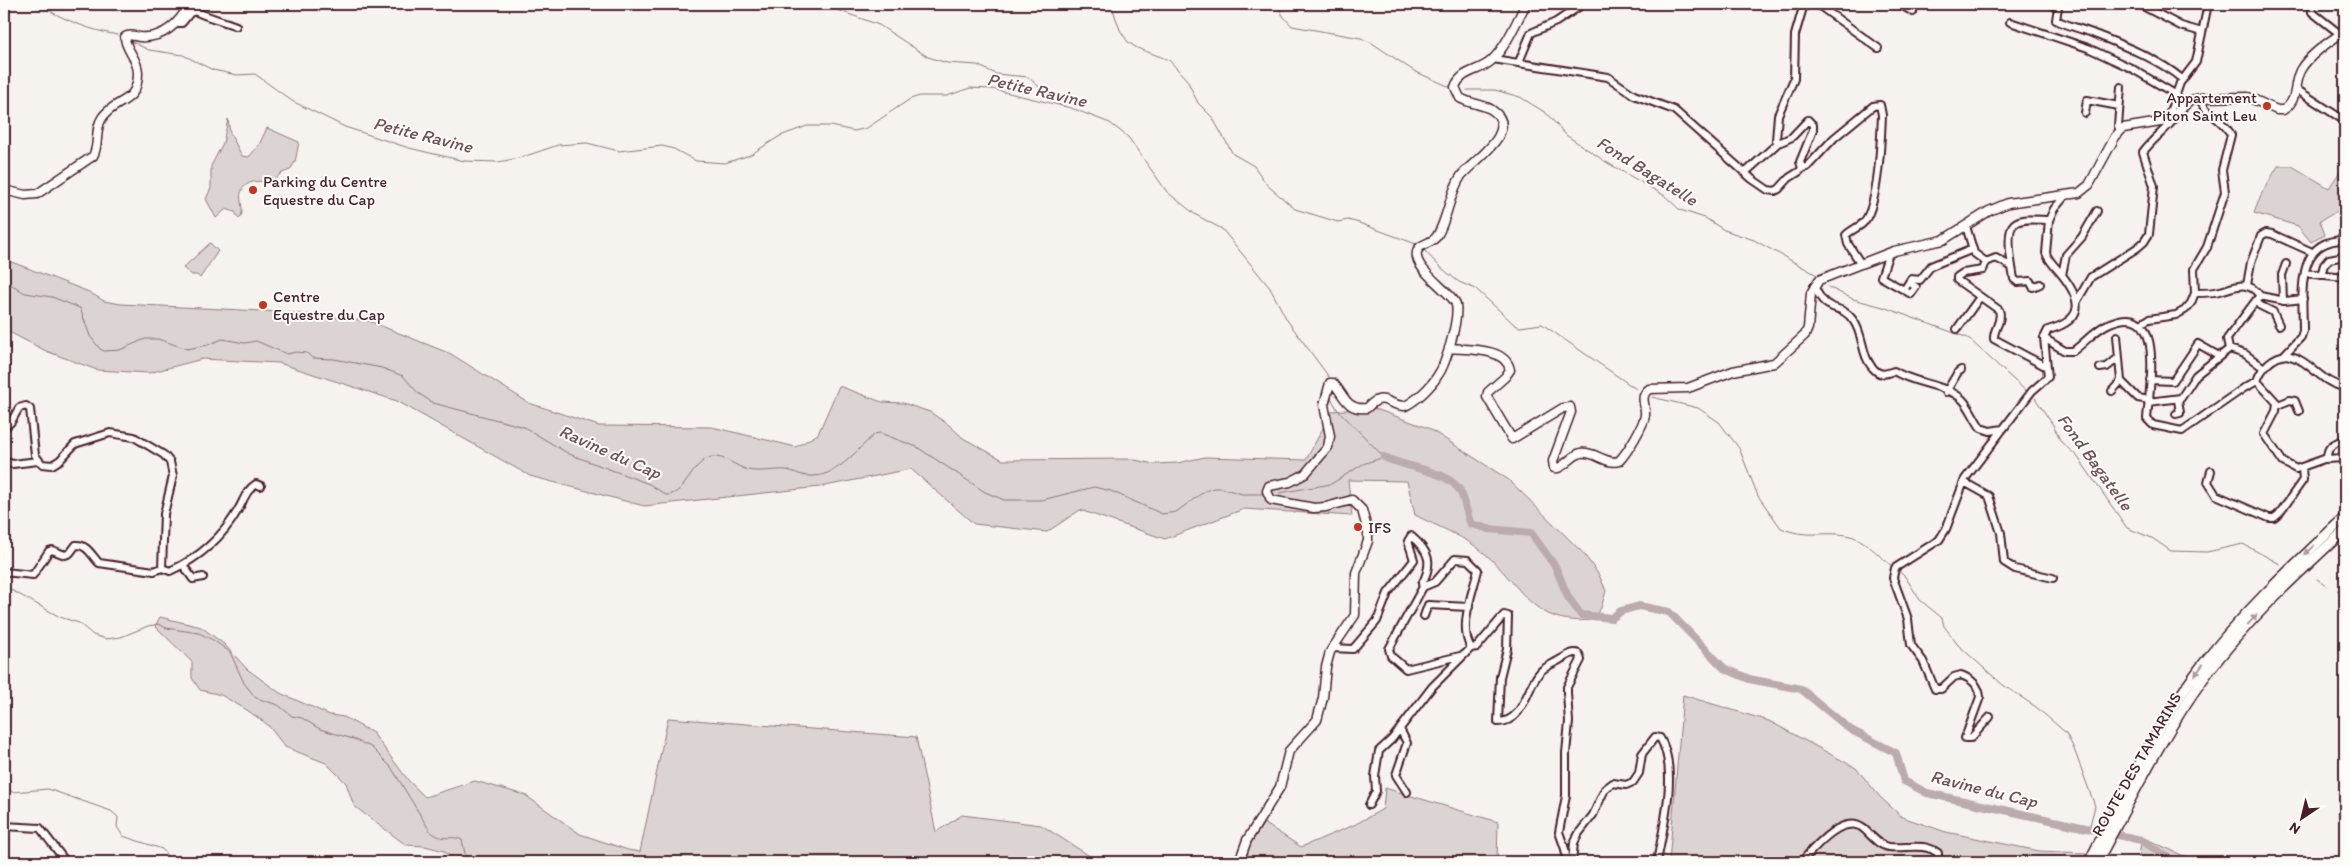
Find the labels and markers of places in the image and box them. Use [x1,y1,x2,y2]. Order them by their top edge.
place label: Appartement Piton Saint Leu [2153,88,2257,125]
marker: Appartement Piton Saint Leu [2261,100,2273,112]
place label: Parking du Centre Equestre du Cap [263,172,387,209]
marker: Parking du Centre Equestre du Cap [247,184,259,196]
place label: Centre Equestre du Cap [273,287,385,324]
marker: Centre Equestre du Cap [257,299,269,311]
place label: IFS [1368,518,1391,537]
marker: IFS [1352,521,1364,533]

